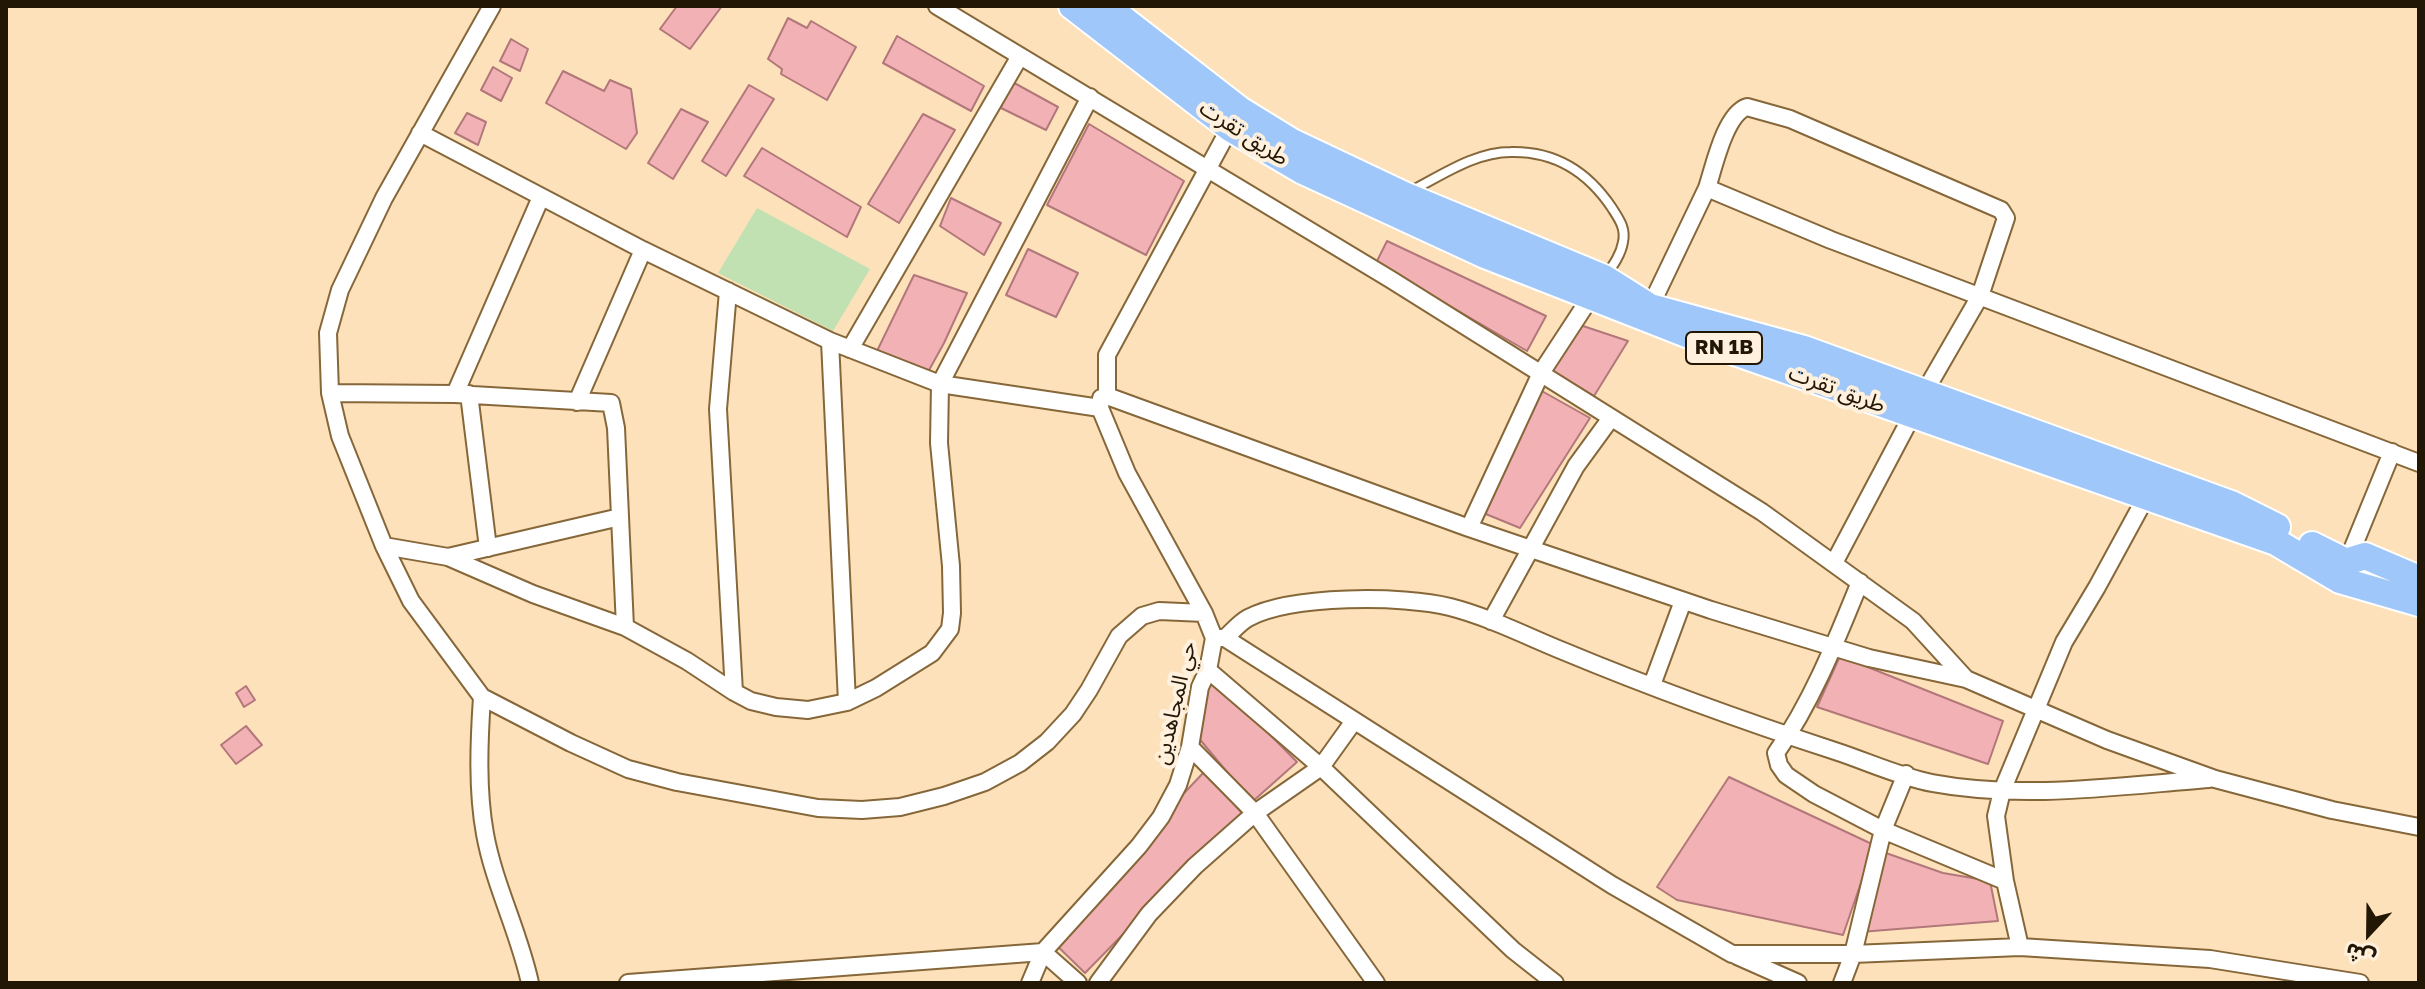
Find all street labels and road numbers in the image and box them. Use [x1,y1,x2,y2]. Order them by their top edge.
street label: طريق تقرت [1195,94,1293,172]
road number: RN 1B [1686,332,1762,364]
street label: طريق تقرت [1785,359,1889,419]
street label: حي المجاهدين [1148,639,1202,767]

